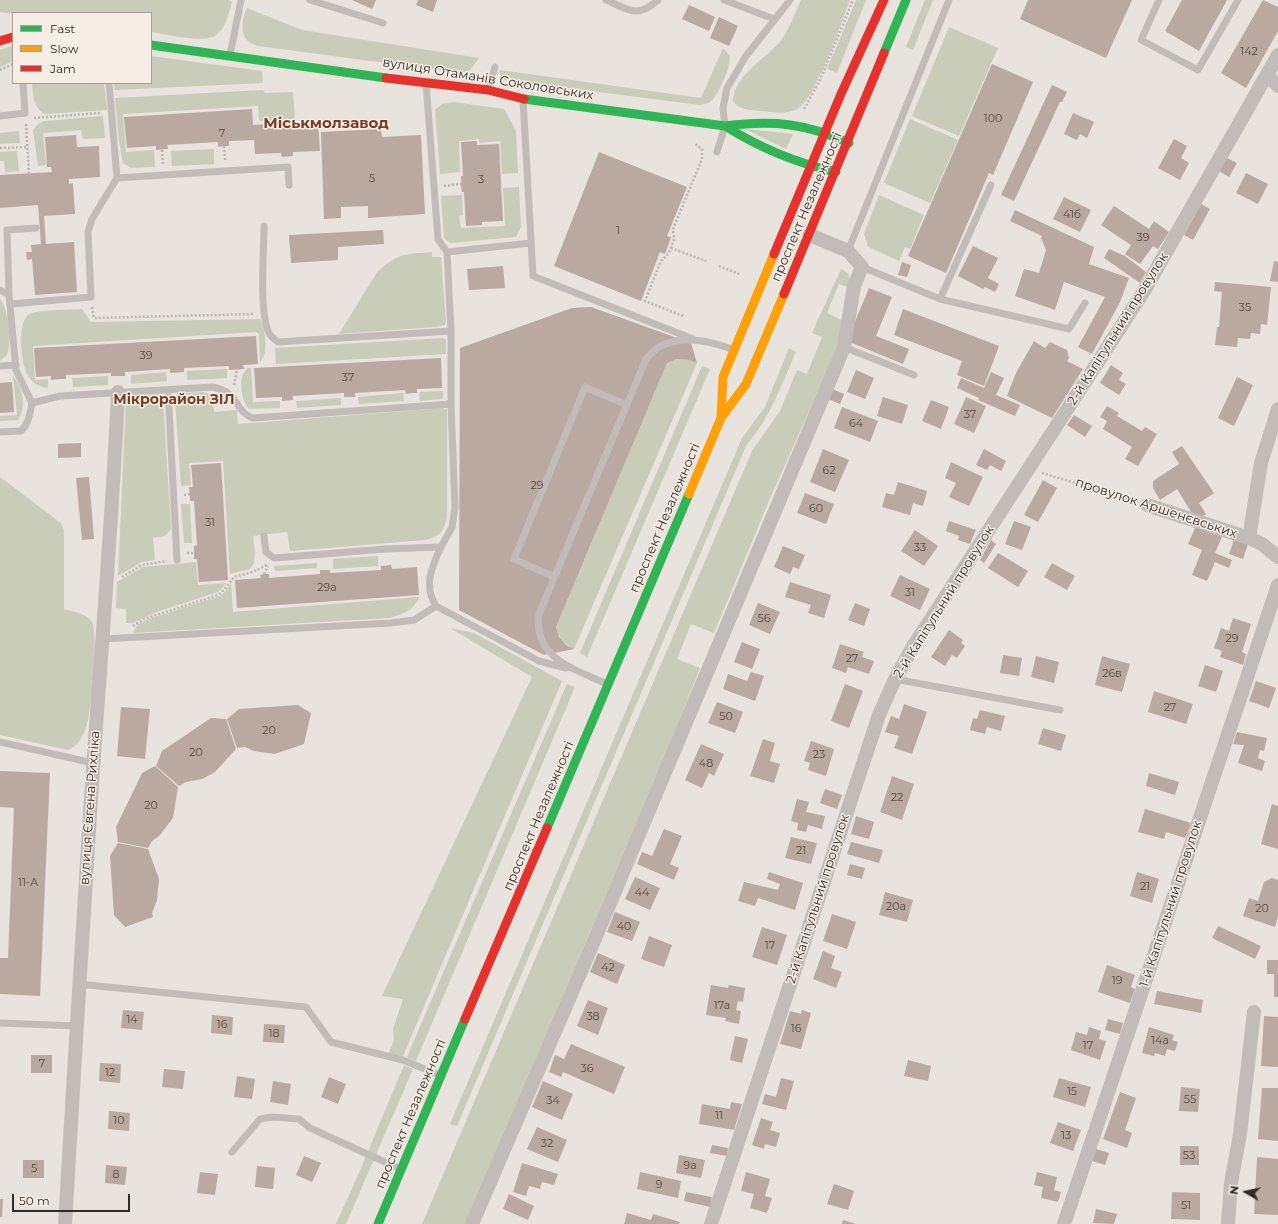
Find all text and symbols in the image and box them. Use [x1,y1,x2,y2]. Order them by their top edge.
legend [12,12,152,84]
text: Fast [50,21,75,36]
text: Slow [50,41,79,56]
house number: 142 [1240,45,1258,59]
street label: вулиця Отаманів Соколовських [381,55,595,103]
text: Jam [50,61,76,76]
house number: 100 [984,112,1002,126]
district label: Міськмолзавод [263,115,389,133]
house number: 7 [219,127,225,141]
street label: проспект Незалежності [768,130,846,284]
house number: 5 [369,172,375,186]
house number: 3 [478,173,484,187]
house number: 41б [1063,208,1081,222]
house number: 1 [616,224,620,238]
house number: 39 [1137,231,1149,245]
street label: 2-й Капітульний провулок [1064,250,1172,408]
house number: 35 [1239,301,1251,315]
house number: 39 [140,349,152,363]
house number: 37 [342,371,354,385]
district label: Мікрорайон ЗІЛ [113,392,235,408]
house number: 37 [964,408,976,422]
house number: 64 [849,417,863,431]
street label: проспект Незалежності [626,441,704,595]
house number: 62 [823,464,835,478]
street label: провулок Аршенєвських [1073,474,1239,542]
house number: 29 [531,479,543,493]
house number: 60 [809,502,823,516]
house number: 31 [205,516,215,530]
street label: 2-й Капітульний провулок [890,523,998,681]
house number: 33 [914,541,926,555]
house number: 29а [317,581,337,595]
house number: 31 [905,586,915,600]
house number: 56 [758,612,770,626]
house number: 29 [1226,632,1238,646]
house number: 27 [846,652,858,666]
house number: 26в [1102,667,1122,681]
house number: 27 [1164,701,1176,715]
house number: 50 [719,710,733,724]
house number: 20 [262,724,276,738]
street label: вулиця Євгена Рихліка [77,730,103,886]
street label: проспект Незалежності [500,739,578,893]
house number: 20 [189,746,203,760]
house number: 23 [813,748,825,762]
house number: 48 [699,757,713,771]
house number: 22 [891,791,903,805]
house number: 20 [144,799,158,813]
street label: 2-й Капітульний провулок [783,812,853,986]
street label: 1-й Капітульний провулок [1137,819,1205,989]
house number: 21 [796,844,806,858]
house number: 11-А [18,876,38,890]
house number: 21 [1140,880,1150,894]
house number: 44 [635,886,649,900]
house number: 20а [886,900,906,914]
house number: 20 [1255,902,1269,916]
house number: 40 [617,920,631,934]
house number: 17 [765,939,775,953]
house number: 42 [601,961,615,975]
house number: 19 [1112,974,1122,988]
house number: 17а [714,999,730,1013]
house number: 38 [586,1010,600,1024]
house number: 14 [126,1013,138,1027]
house number: 16 [217,1018,227,1032]
house number: 16 [791,1022,801,1036]
house number: 18 [269,1027,279,1041]
house number: 14а [1151,1034,1169,1048]
street label: проспект Незалежності [372,1037,450,1191]
house number: 17 [1083,1039,1093,1053]
house number: 7 [39,1057,45,1071]
house number: 36 [581,1062,593,1076]
house number: 12 [105,1066,115,1080]
house number: 15 [1067,1085,1077,1099]
house number: 55 [1184,1093,1196,1107]
house number: 34 [546,1094,560,1108]
house number: 11 [715,1109,723,1123]
house number: 10 [113,1114,125,1128]
house number: 13 [1061,1129,1071,1143]
house number: 32 [541,1137,553,1151]
house number: 53 [1183,1149,1195,1163]
house number: 9а [683,1159,697,1173]
house number: 5 [31,1162,37,1176]
house number: 8 [112,1168,120,1182]
north arrow [1226,1172,1266,1212]
house number: 9 [656,1178,662,1192]
text: N [1227,1185,1242,1196]
scale bar [14,1186,132,1212]
text: 50 m [19,1193,50,1208]
house number: 51 [1181,1199,1191,1213]

